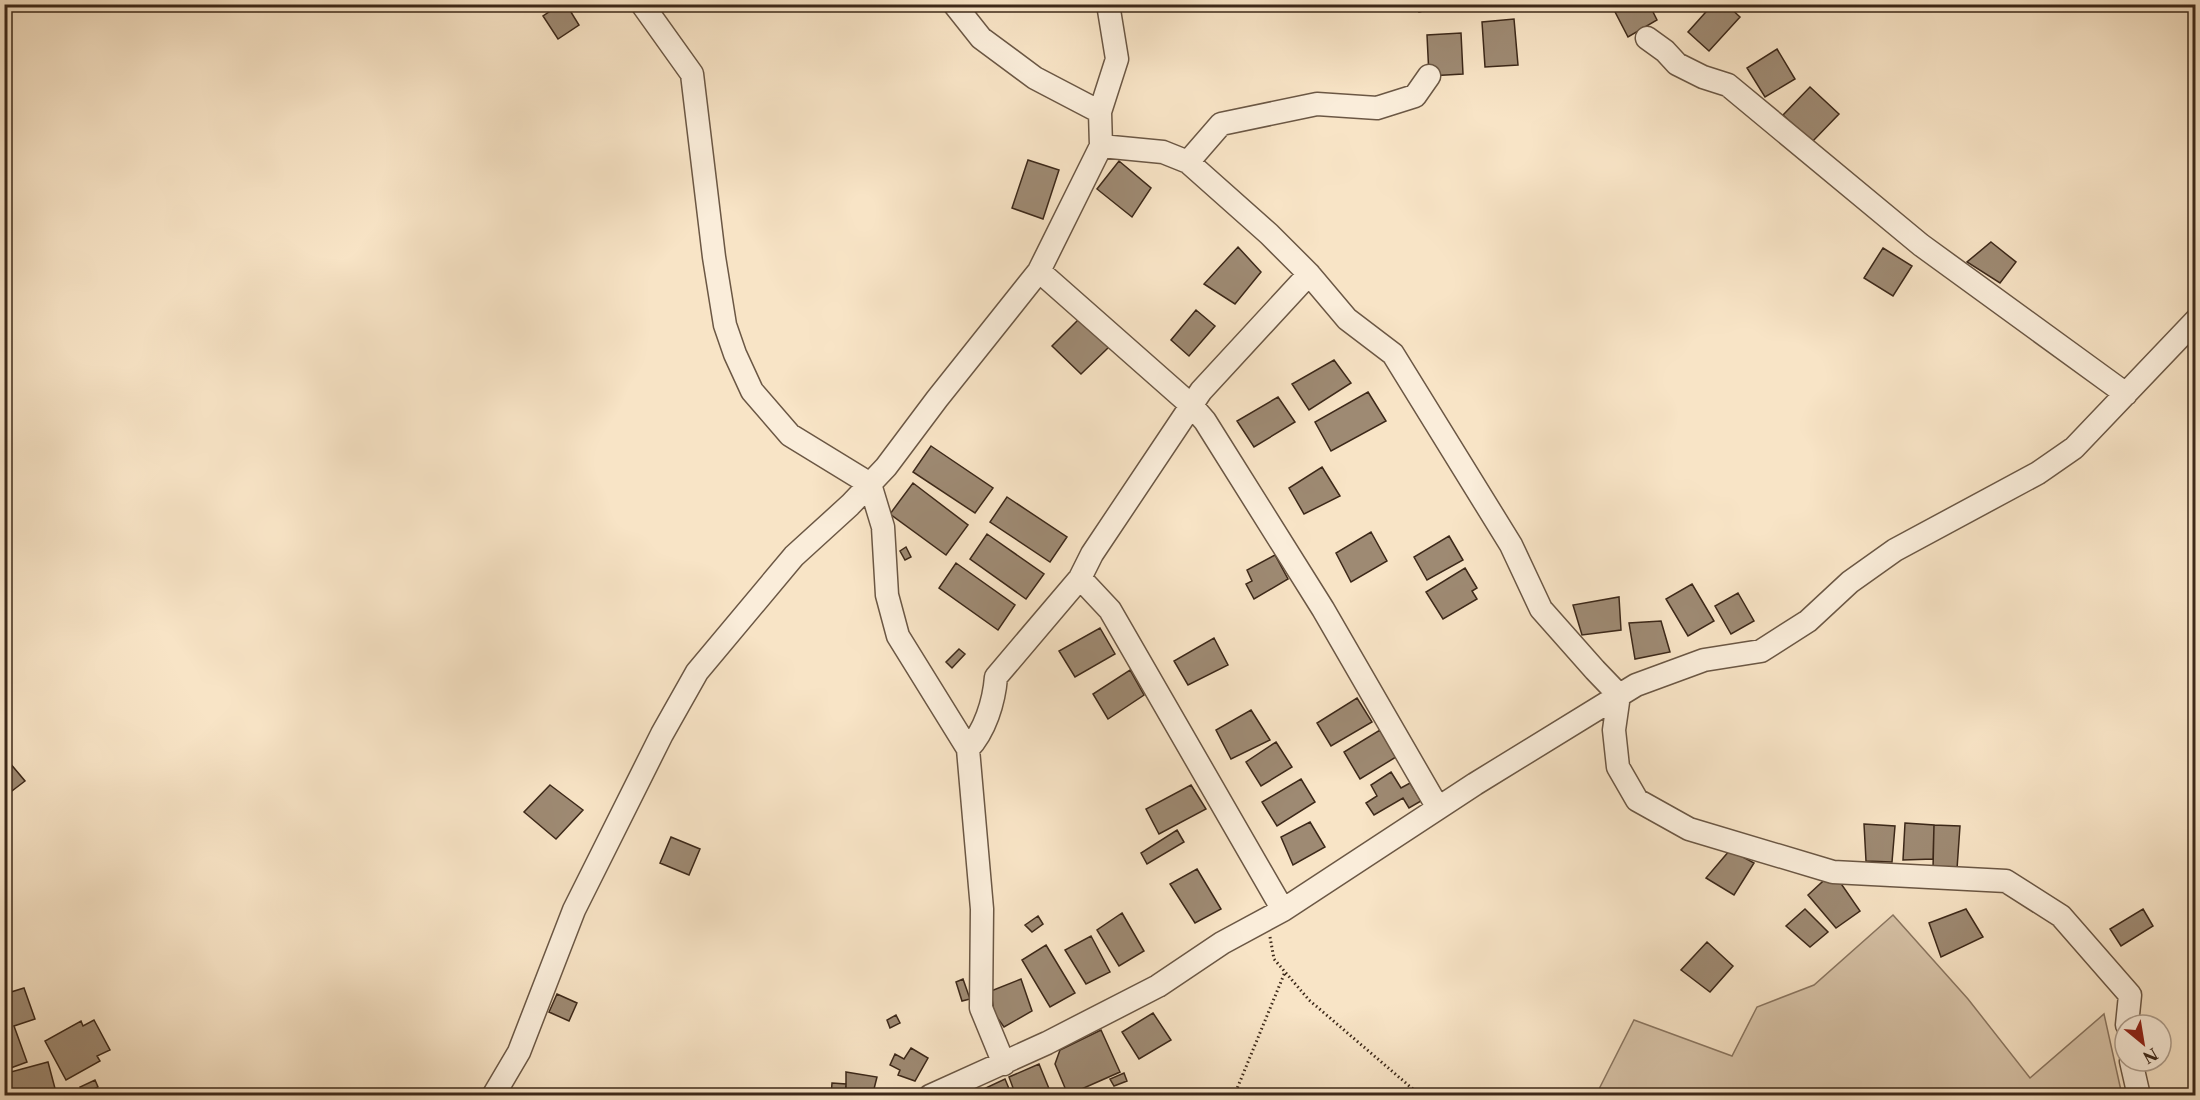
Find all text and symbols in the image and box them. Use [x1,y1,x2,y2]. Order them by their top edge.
north arrow [2113,1013,2173,1073]
text: N [2139,1044,2162,1068]

